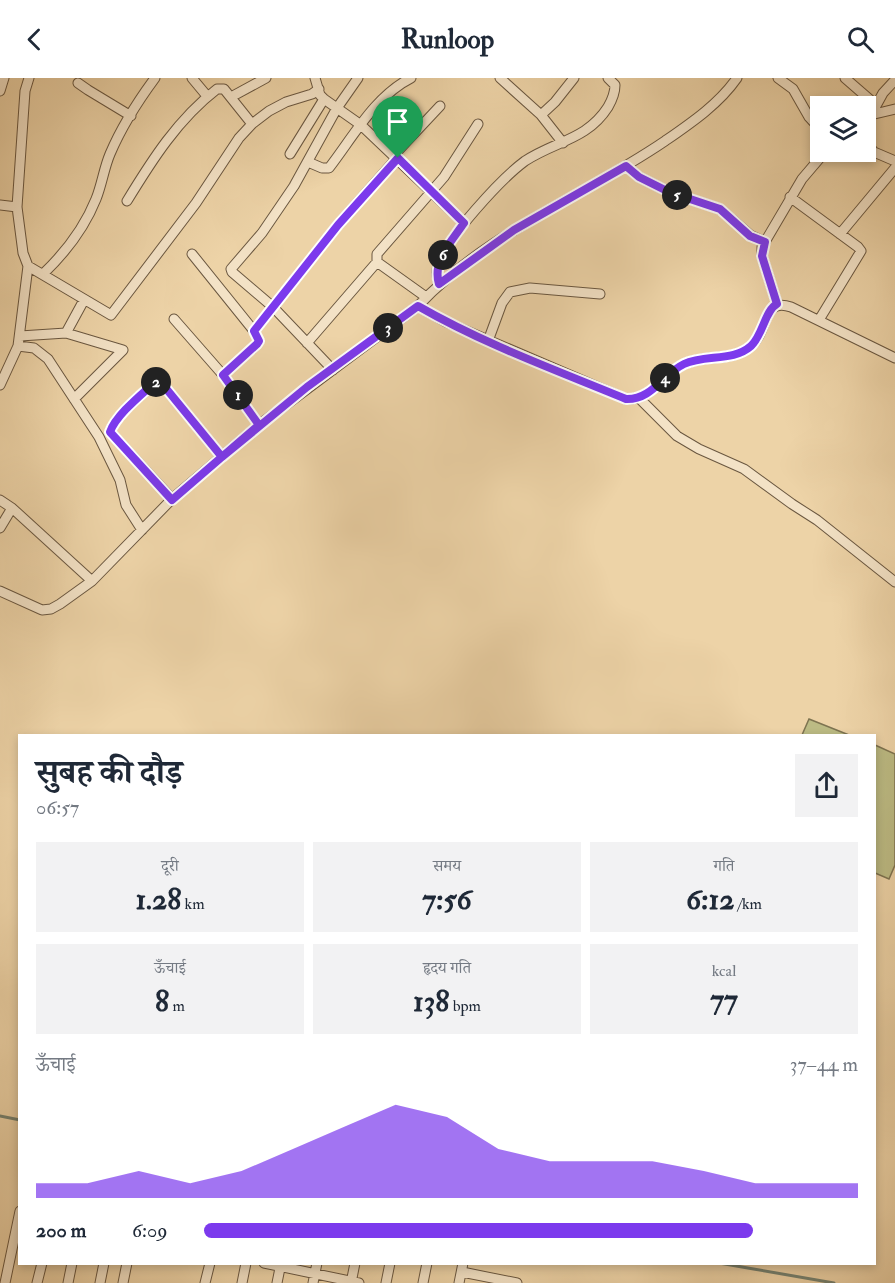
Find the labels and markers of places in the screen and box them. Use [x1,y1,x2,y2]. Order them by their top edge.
pin [372,96,423,158]
pin: 5 [662,180,692,210]
pin: 6 [428,240,458,270]
pin: 3 [373,313,403,343]
pin: 4 [650,363,680,393]
pin: 2 [141,367,171,397]
pin: 1 [223,380,253,410]

